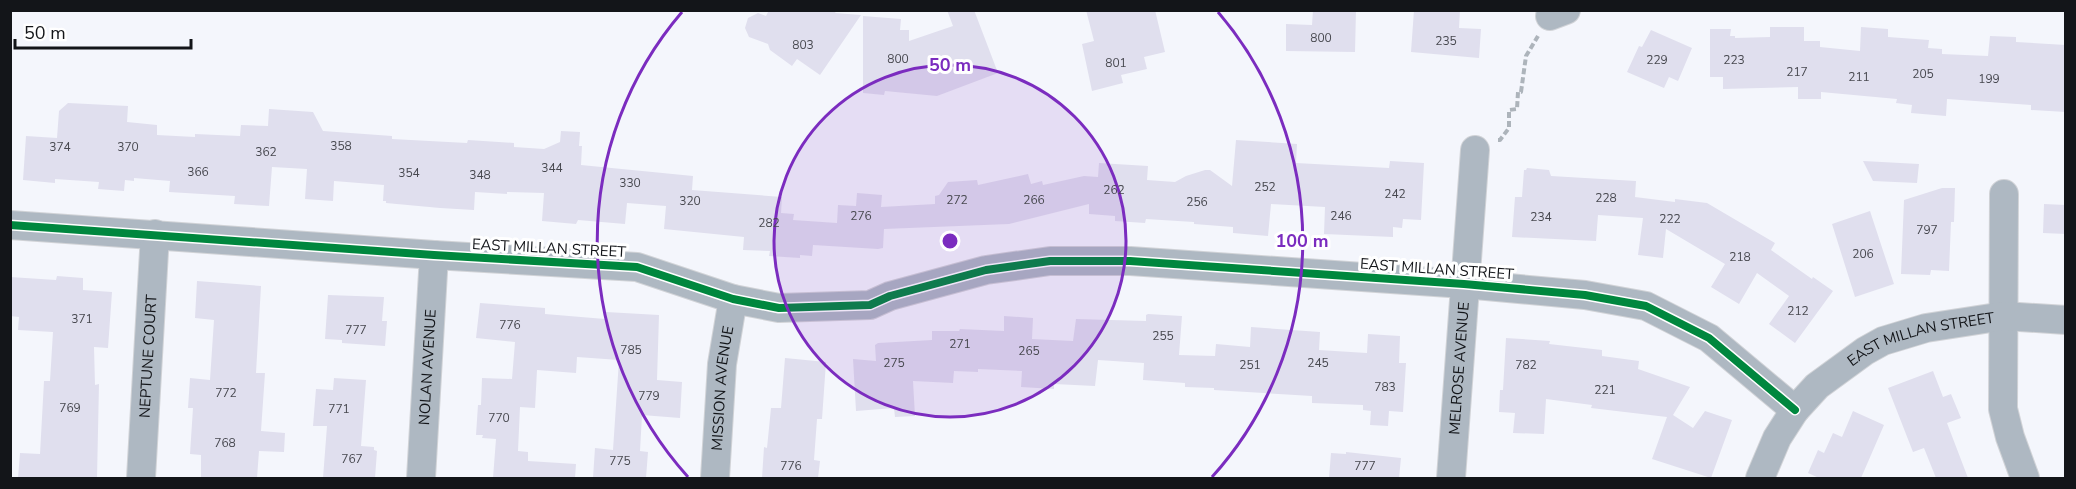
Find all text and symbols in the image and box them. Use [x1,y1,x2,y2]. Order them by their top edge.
scale bar [15,12,190,50]
text: 50 m [24,21,66,45]
house number: 800 [1310,30,1332,46]
house number: 235 [1435,33,1457,49]
house number: 803 [792,37,814,53]
house number: 800 [887,51,909,67]
house number: 229 [1646,52,1668,68]
house number: 223 [1723,52,1745,68]
text: 50 m [929,53,971,77]
house number: 801 [1105,55,1127,71]
house number: 217 [1786,64,1808,80]
house number: 205 [1912,66,1934,82]
house number: 211 [1848,69,1870,85]
house number: 199 [1978,71,2000,87]
house number: 358 [330,138,352,154]
house number: 374 [49,139,71,155]
house number: 370 [117,139,139,155]
house number: 362 [255,144,277,160]
house number: 344 [541,160,563,176]
house number: 366 [187,164,209,180]
house number: 354 [398,165,420,181]
house number: 348 [469,167,491,183]
house number: 330 [619,175,641,191]
house number: 252 [1254,179,1276,195]
house number: 262 [1103,182,1125,198]
house number: 242 [1384,186,1406,202]
house number: 228 [1595,190,1617,206]
house number: 272 [946,192,968,208]
house number: 266 [1023,192,1045,208]
house number: 320 [679,193,701,209]
house number: 256 [1186,194,1208,210]
house number: 276 [850,208,872,224]
house number: 246 [1330,208,1352,224]
house number: 234 [1530,209,1552,225]
house number: 222 [1659,211,1681,227]
house number: 282 [758,215,780,231]
house number: 797 [1916,222,1938,238]
text: 100 m [1275,229,1329,253]
centre of rings [940,231,960,251]
street label: EAST MILLAN STREET [471,234,627,262]
house number: 206 [1852,246,1874,262]
house number: 218 [1729,249,1751,265]
street label: EAST MILLAN STREET [1359,254,1515,284]
street label: NEPTUNE COURT [134,294,162,419]
street label: MELROSE AVENUE [1444,301,1474,435]
house number: 212 [1787,303,1809,319]
street label: EAST MILLAN STREET [1843,308,1996,371]
street label: NOLAN AVENUE [414,309,441,426]
house number: 371 [71,311,93,327]
house number: 776 [499,317,521,333]
house number: 777 [345,322,367,338]
street label: MISSION AVENUE [707,324,738,451]
house number: 255 [1152,328,1174,344]
house number: 271 [949,336,971,352]
house number: 785 [620,342,642,358]
house number: 265 [1018,343,1040,359]
house number: 275 [883,355,905,371]
house number: 245 [1307,355,1329,371]
house number: 251 [1239,357,1261,373]
house number: 782 [1515,357,1537,373]
house number: 783 [1374,379,1396,395]
house number: 221 [1594,382,1616,398]
house number: 772 [215,385,237,401]
house number: 779 [638,388,660,404]
house number: 769 [59,400,81,416]
house number: 771 [328,401,350,417]
house number: 770 [488,410,510,426]
house number: 768 [214,435,236,451]
house number: 767 [341,451,363,467]
house number: 775 [609,453,631,469]
house number: 776 [780,458,802,474]
house number: 777 [1354,458,1376,474]

